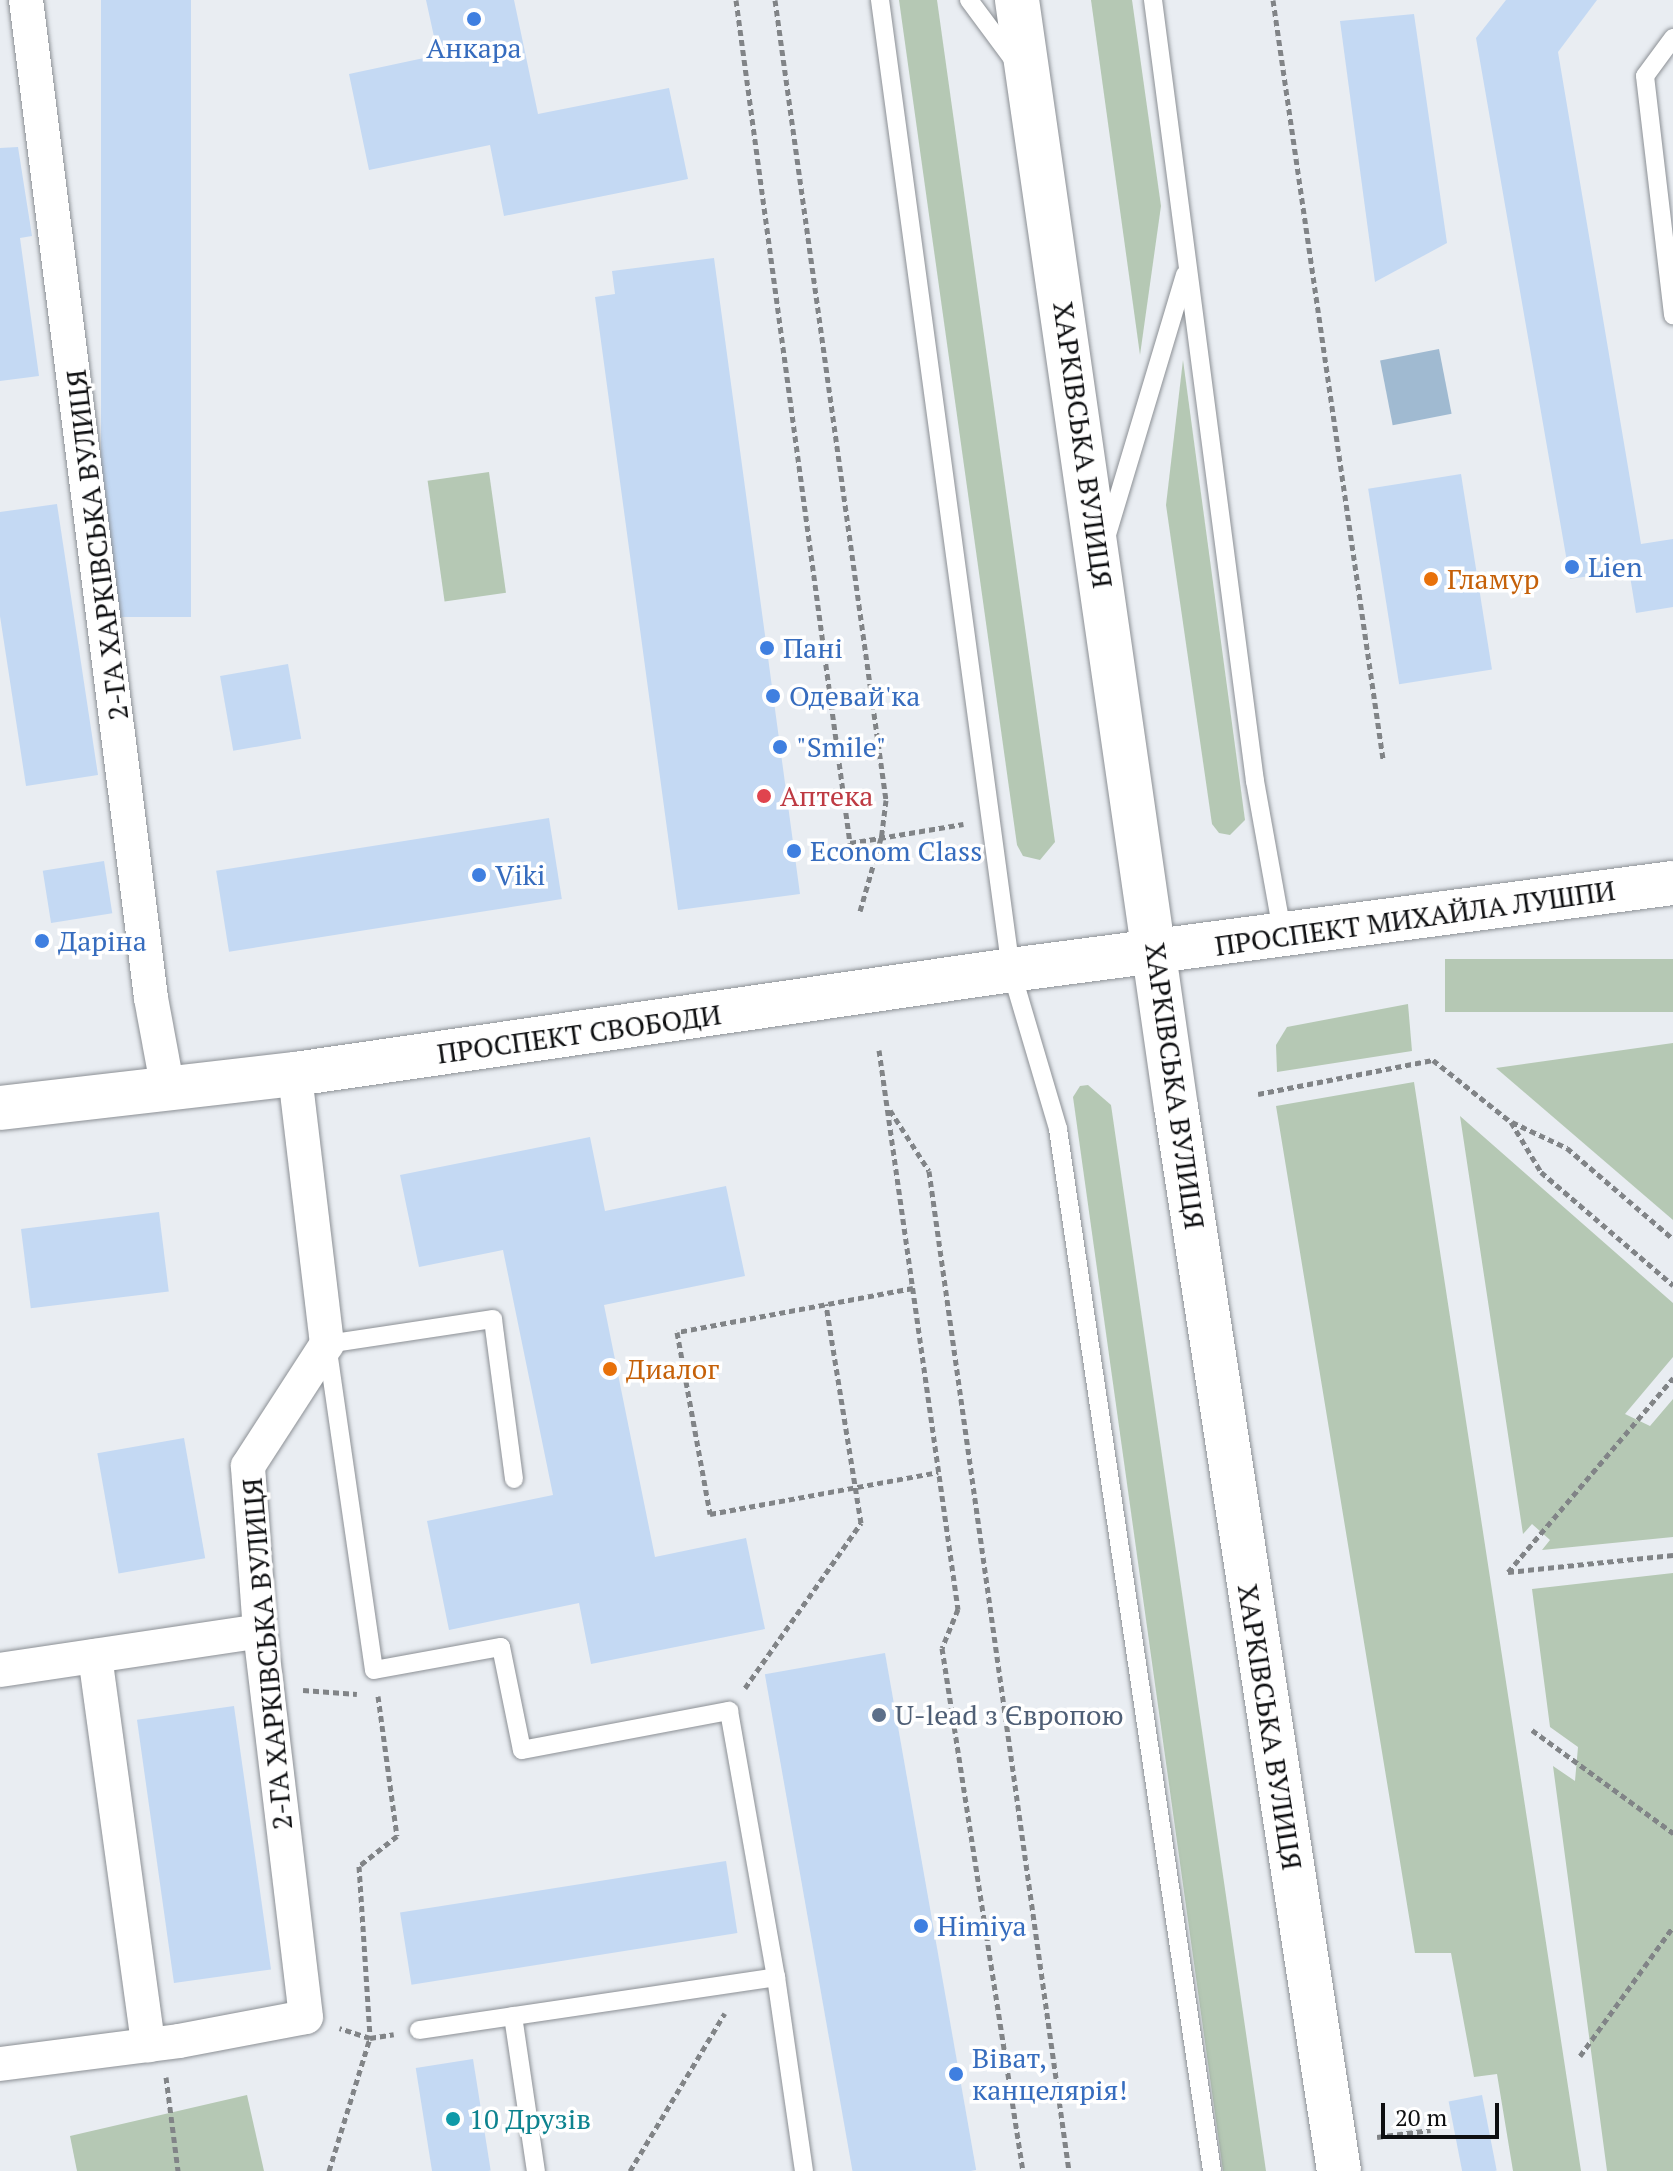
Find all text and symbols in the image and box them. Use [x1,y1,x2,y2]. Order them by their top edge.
marker: Анкара [465,10,483,28]
place label: Анкара [426,31,522,65]
street label: ХАРКІВСЬКА ВУЛИЦЯ [1046,299,1120,591]
street label: 2-ГА ХАРКІВСЬКА ВУЛИЦЯ [59,367,135,723]
place label: Lien [1588,550,1643,584]
marker: Lien [1563,558,1581,576]
place label: Гламур [1447,562,1539,596]
marker: Гламур [1422,570,1440,588]
place label: Пані [783,631,843,665]
marker: Пані [758,639,776,657]
place label: Одевай'ка [789,679,920,713]
marker: Одевай'ка [764,687,782,705]
place label: "Smile" [796,730,886,764]
marker: "Smile" [771,738,789,756]
place label: Аптека [780,779,873,813]
marker: Аптека [755,787,773,805]
place label: Econom Class [810,834,982,868]
marker: Econom Class [785,842,803,860]
place label: Viki [495,858,545,892]
marker: Viki [470,866,488,884]
street label: ПРОСПЕКТ МИХАЙЛА ЛУШПИ [1212,873,1618,963]
place label: Даріна [58,924,147,958]
marker: Даріна [33,932,51,950]
street label: ХАРКІВСЬКА ВУЛИЦЯ [1138,940,1212,1232]
street label: ПРОСПЕКТ СВОБОДИ [435,997,723,1071]
place label: Диалог [626,1352,719,1386]
marker: Диалог [601,1360,619,1378]
street label: 2-ГА ХАРКІВСЬКА ВУЛИЦЯ [235,1476,299,1832]
street label: ХАРКІВСЬКА ВУЛИЦЯ [1231,1582,1309,1872]
place label: U-lead з Європою [895,1698,1124,1732]
marker: U-lead з Європою [870,1706,888,1724]
place label: Himiya [937,1909,1027,1943]
marker: Himiya [912,1917,930,1935]
place label: Віват, канцелярія! [972,2041,1128,2107]
marker: Віват, канцелярія! [947,2065,965,2083]
scale bar [1385,2087,1503,2137]
text: 20 m [1395,2101,1447,2133]
place label: 10 Друзів [469,2102,591,2136]
marker: 10 Друзів [444,2110,462,2128]

